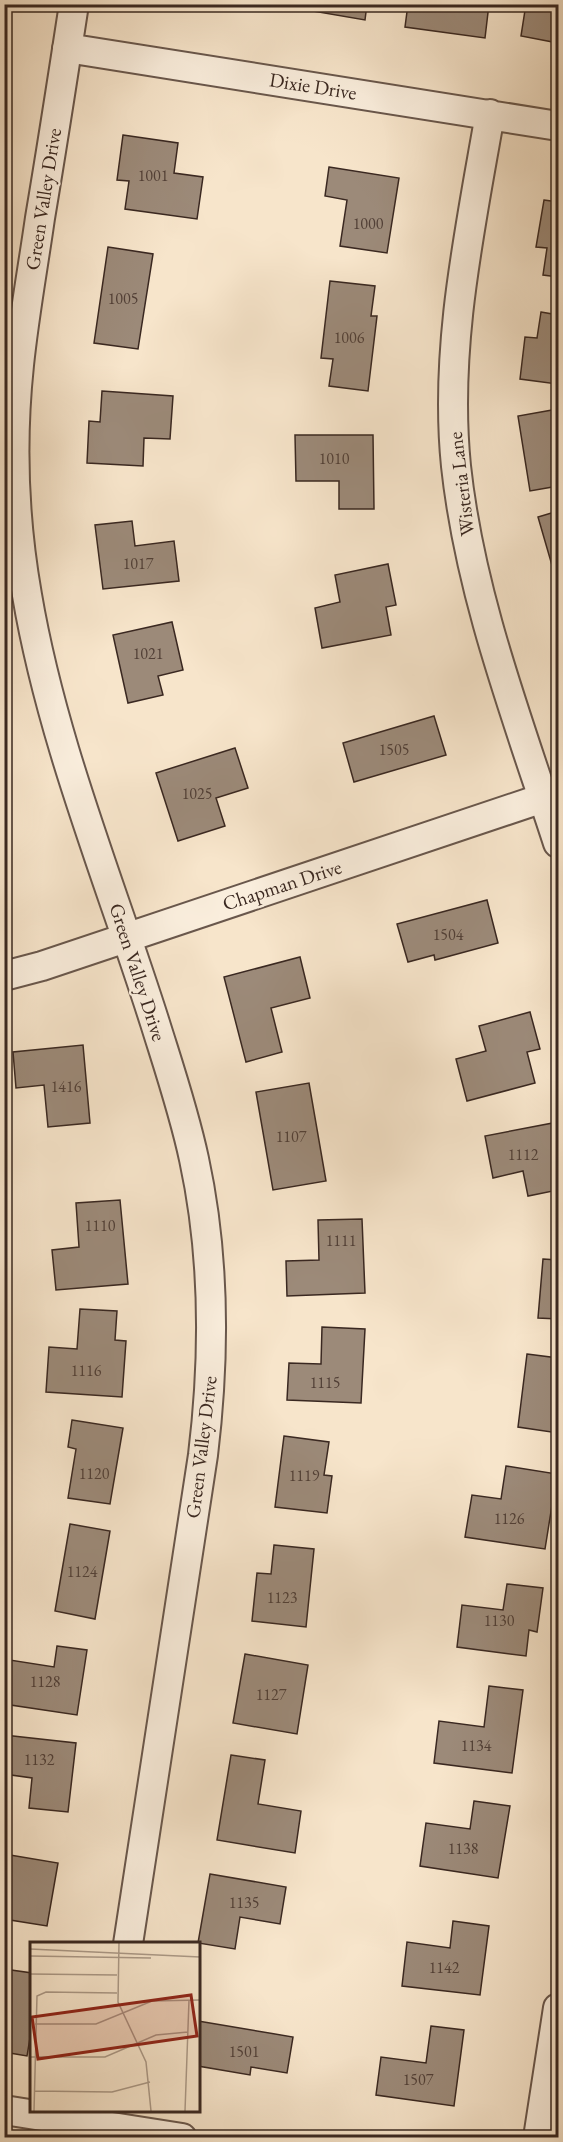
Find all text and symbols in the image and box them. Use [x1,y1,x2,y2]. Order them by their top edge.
street label: Dixie Drive [268,66,359,106]
street label: Green Valley Drive [19,126,67,272]
house number: 1001 [138,165,168,186]
house number: 1000 [353,213,384,234]
house number: 1005 [108,288,138,309]
house number: 1006 [334,327,365,348]
street label: Wisteria Lane [442,430,480,538]
house number: 1010 [319,448,350,469]
house number: 1017 [123,553,154,574]
house number: 1021 [133,643,163,664]
house number: 1505 [379,739,409,760]
house number: 1025 [182,783,212,804]
street label: Chapman Drive [219,853,345,916]
street label: Green Valley Drive [103,900,173,1044]
house number: 1504 [433,924,464,945]
house number: 1416 [51,1076,82,1097]
house number: 1107 [276,1126,307,1147]
house number: 1112 [508,1144,539,1165]
house number: 1110 [85,1215,116,1236]
house number: 1111 [326,1230,356,1251]
house number: 1116 [71,1360,102,1381]
house number: 1115 [310,1372,340,1393]
street label: Green Valley Drive [179,1374,223,1520]
house number: 1120 [79,1463,110,1484]
house number: 1119 [289,1465,320,1486]
house number: 1126 [494,1508,525,1529]
house number: 1124 [67,1561,98,1582]
house number: 1123 [267,1587,298,1608]
house number: 1130 [484,1610,515,1631]
house number: 1128 [30,1671,61,1692]
house number: 1127 [256,1684,287,1705]
house number: 1134 [461,1735,492,1756]
house number: 1132 [24,1749,55,1770]
house number: 1138 [448,1838,479,1859]
house number: 1135 [229,1892,259,1913]
inset map [30,1942,200,2112]
house number: 1142 [429,1957,460,1978]
house number: 1501 [229,2041,259,2062]
house number: 1507 [403,2069,434,2090]

